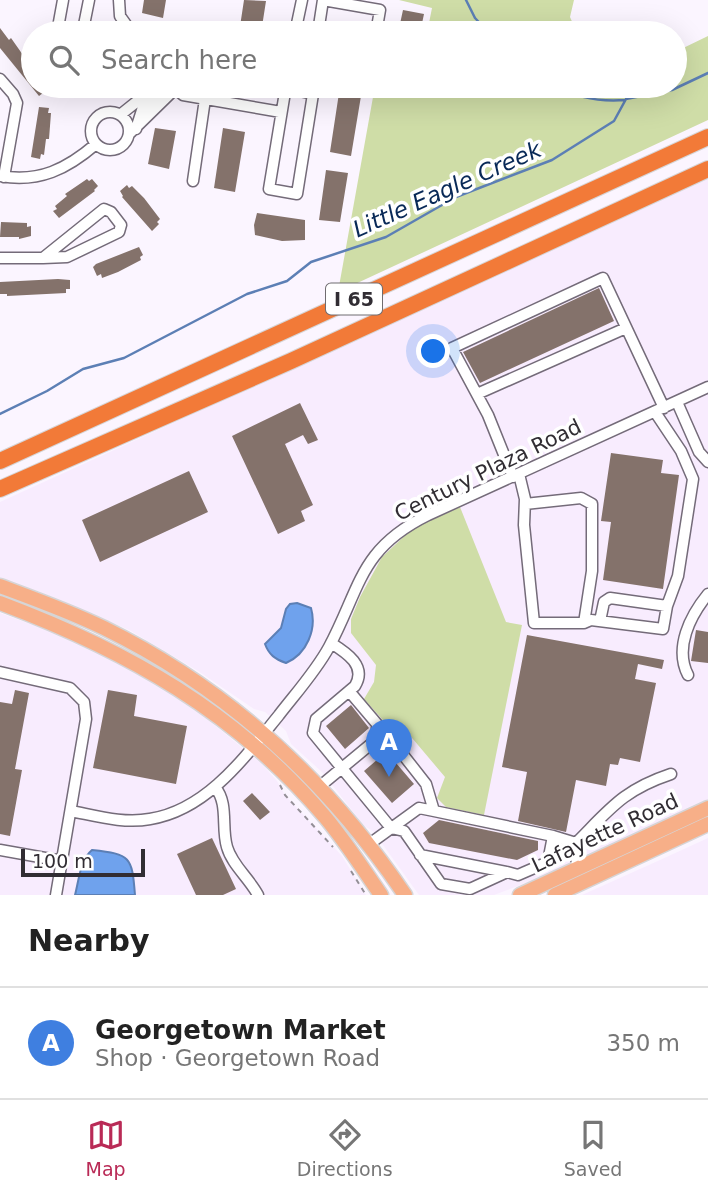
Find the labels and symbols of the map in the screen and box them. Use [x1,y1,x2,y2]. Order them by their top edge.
water label: Little Eagle Creek [349,135,547,242]
road number: I 65 [326,284,382,314]
your location [416,334,450,368]
street label: Century Plaza Road [391,414,585,526]
pin: A [366,719,412,777]
street label: Lafayette Road [528,789,682,877]
scale bar [21,846,145,878]

